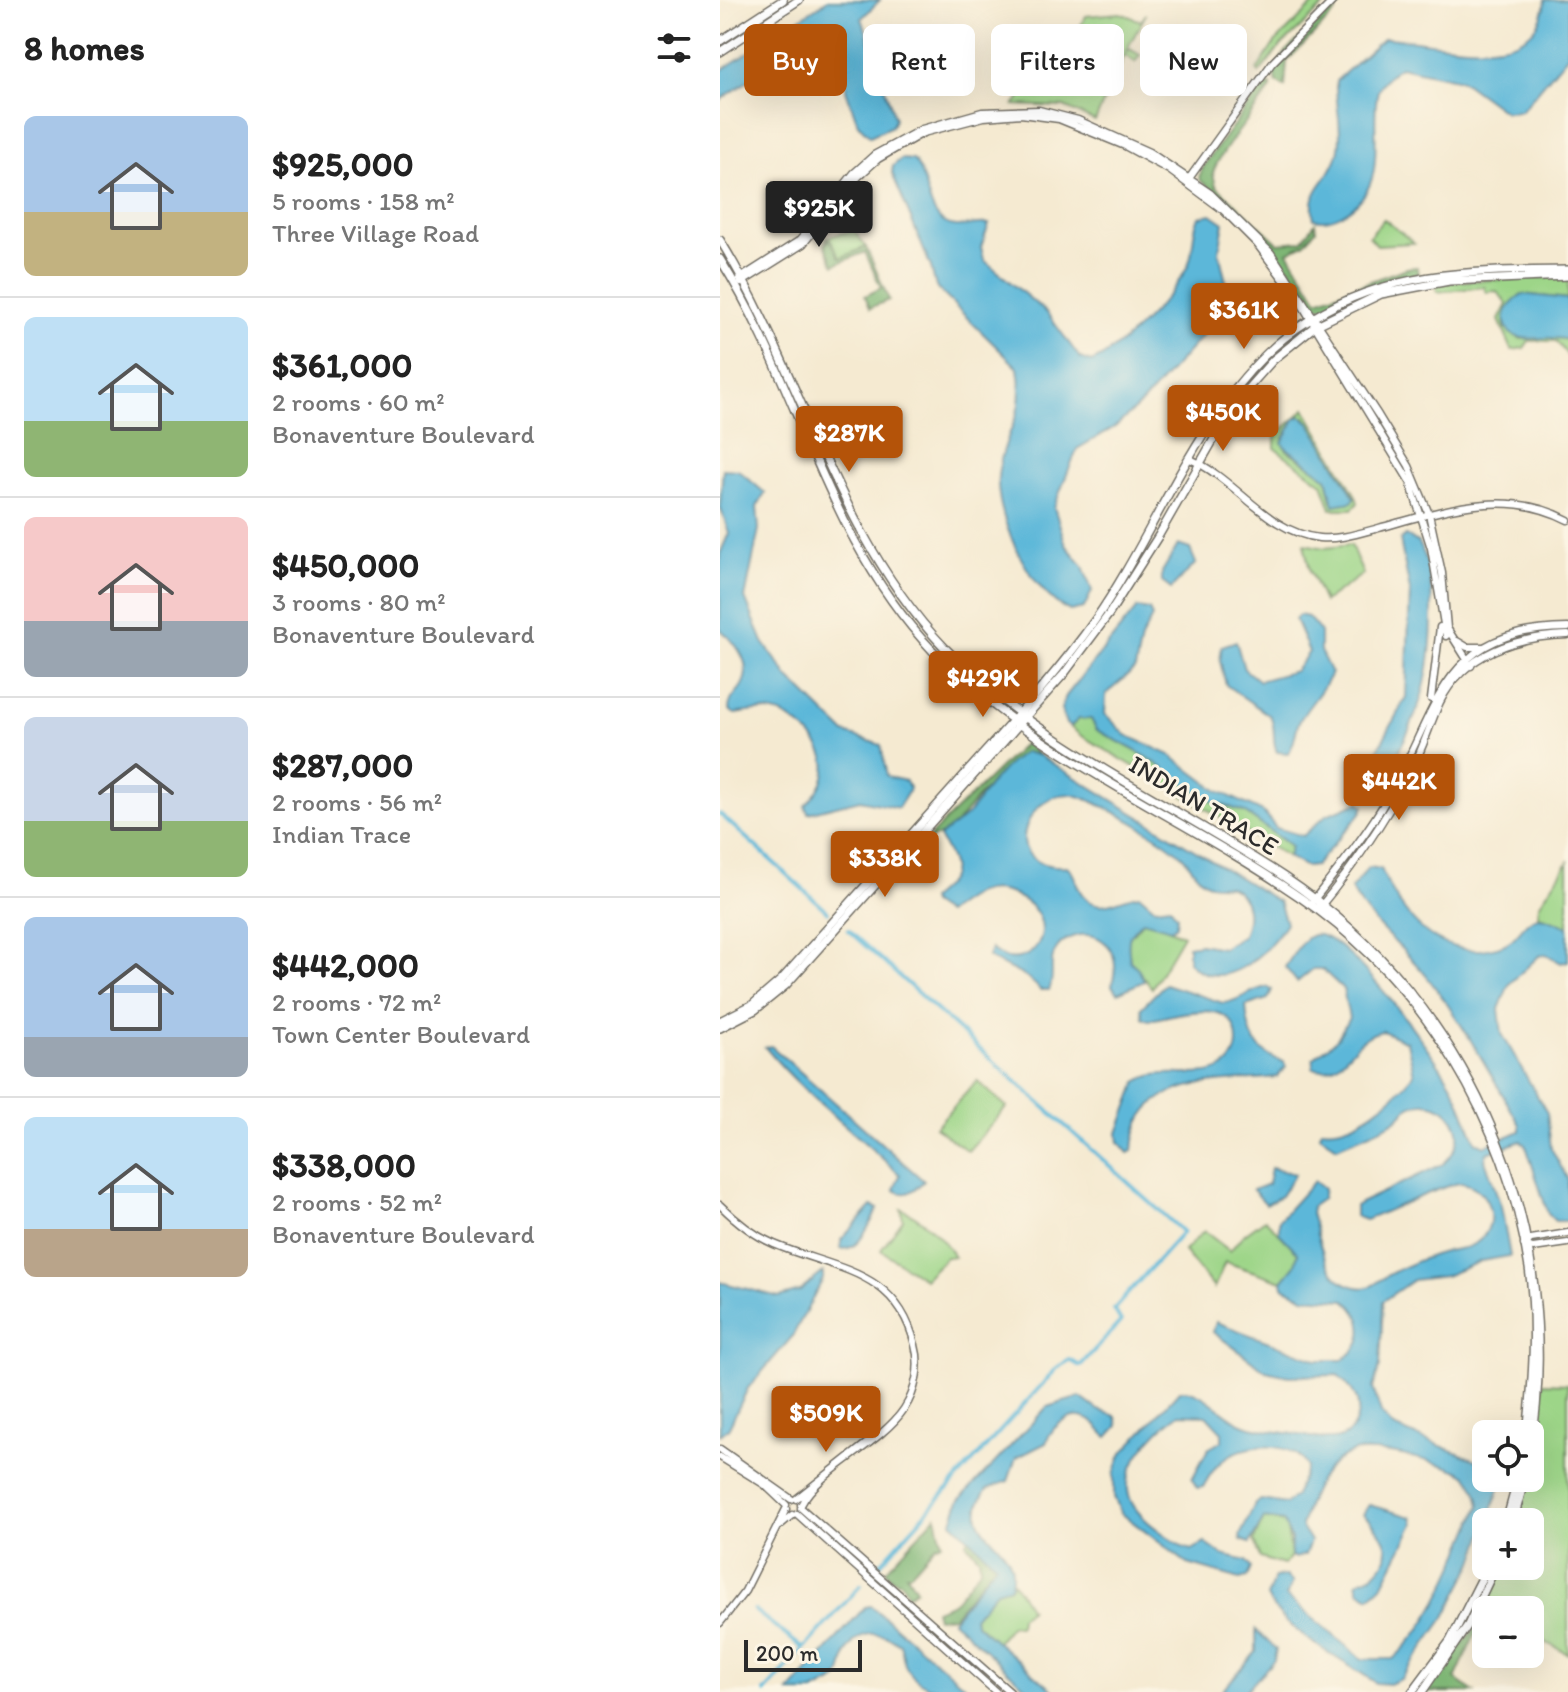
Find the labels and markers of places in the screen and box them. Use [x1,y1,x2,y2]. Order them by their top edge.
pin: $925K [763,181,875,249]
pin: $361K [1188,283,1300,351]
pin: $450K [1167,385,1279,453]
pin: $287K [793,406,905,474]
pin: $429K [927,651,1039,719]
pin: $442K [1343,754,1455,822]
pin: $338K [829,831,941,899]
pin: $509K [770,1386,882,1454]

